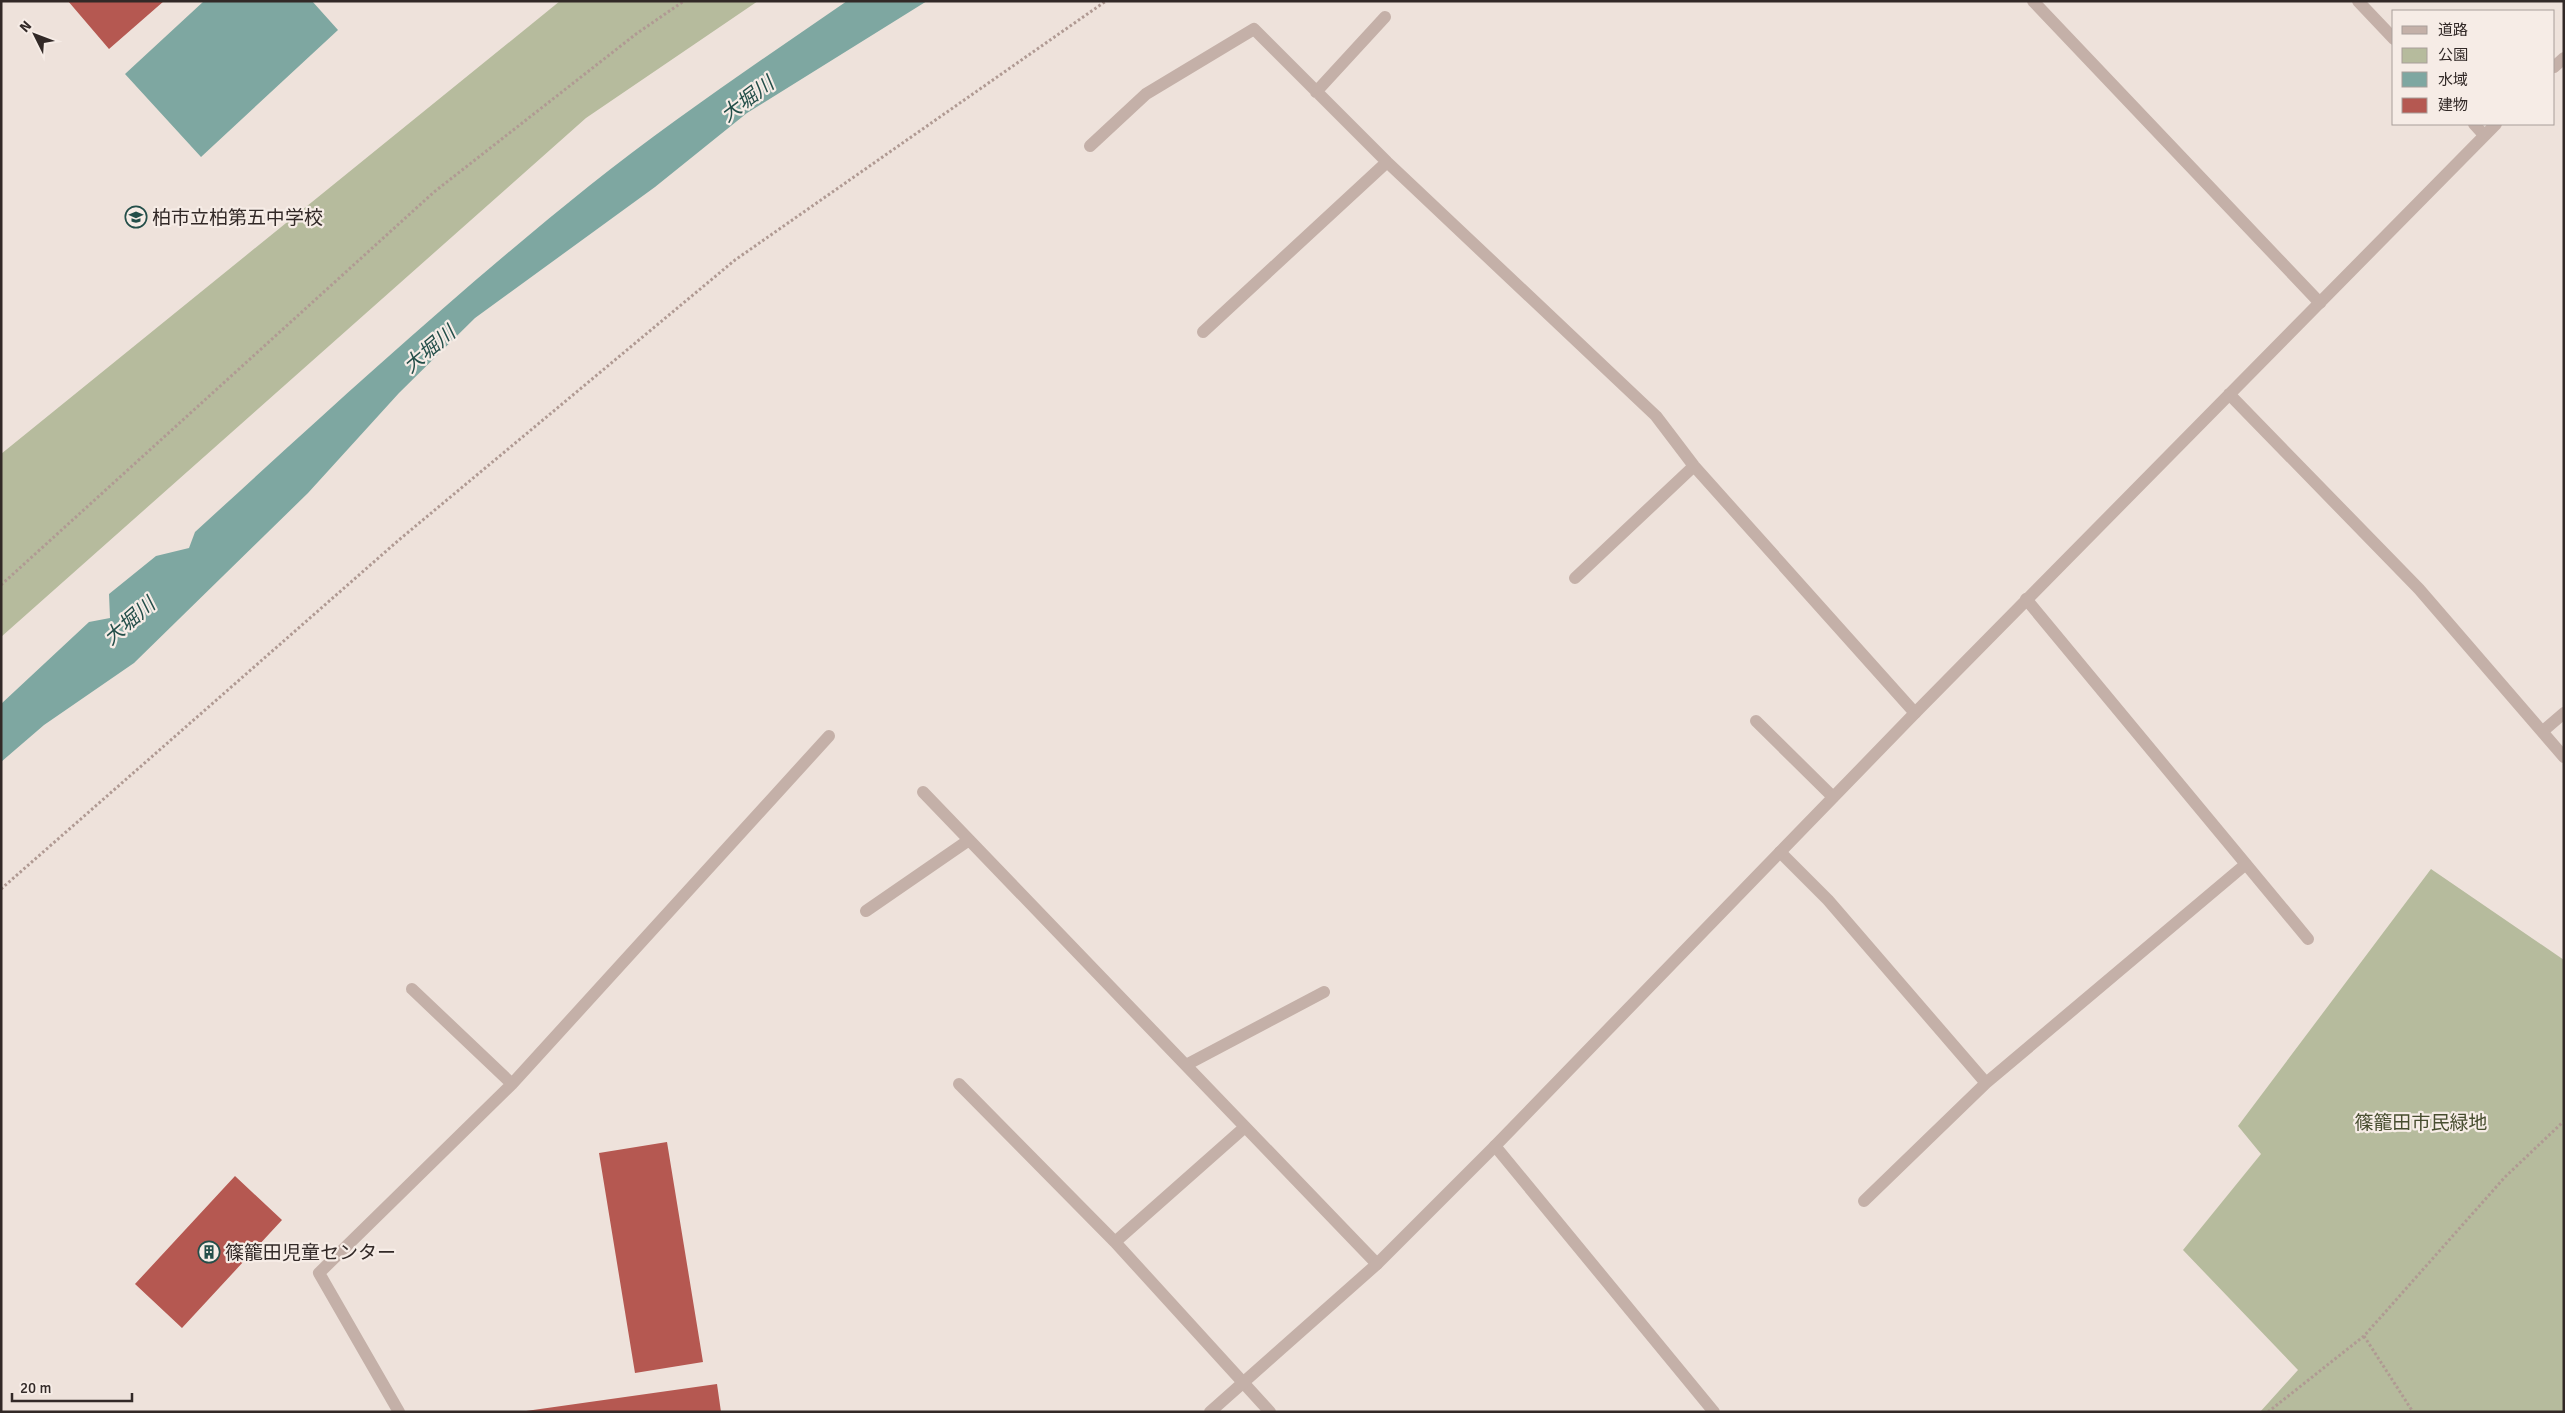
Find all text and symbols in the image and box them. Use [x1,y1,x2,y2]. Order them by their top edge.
north arrow [10,10,60,60]
legend [2392,10,2555,125]
text: N [16,17,35,36]
text: 道路 [2438,21,2468,39]
text: 公園 [2438,46,2468,64]
water label: 大堀川 [716,70,780,127]
text: 水域 [2438,71,2468,89]
text: 建物 [2438,96,2468,114]
school or university icon: 柏市立柏第五中学校 [124,205,148,229]
place label: 柏市立柏第五中学校 [152,206,323,230]
water label: 大堀川 [398,319,462,378]
water label: 大堀川 [98,591,162,650]
park label: 篠籠田市民緑地 [2354,1111,2488,1135]
building icon: 篠籠田児童センター [197,1240,221,1264]
place label: 篠籠田児童センター [225,1241,396,1265]
scale bar [12,1370,132,1402]
text: 20 m [20,1379,51,1397]

